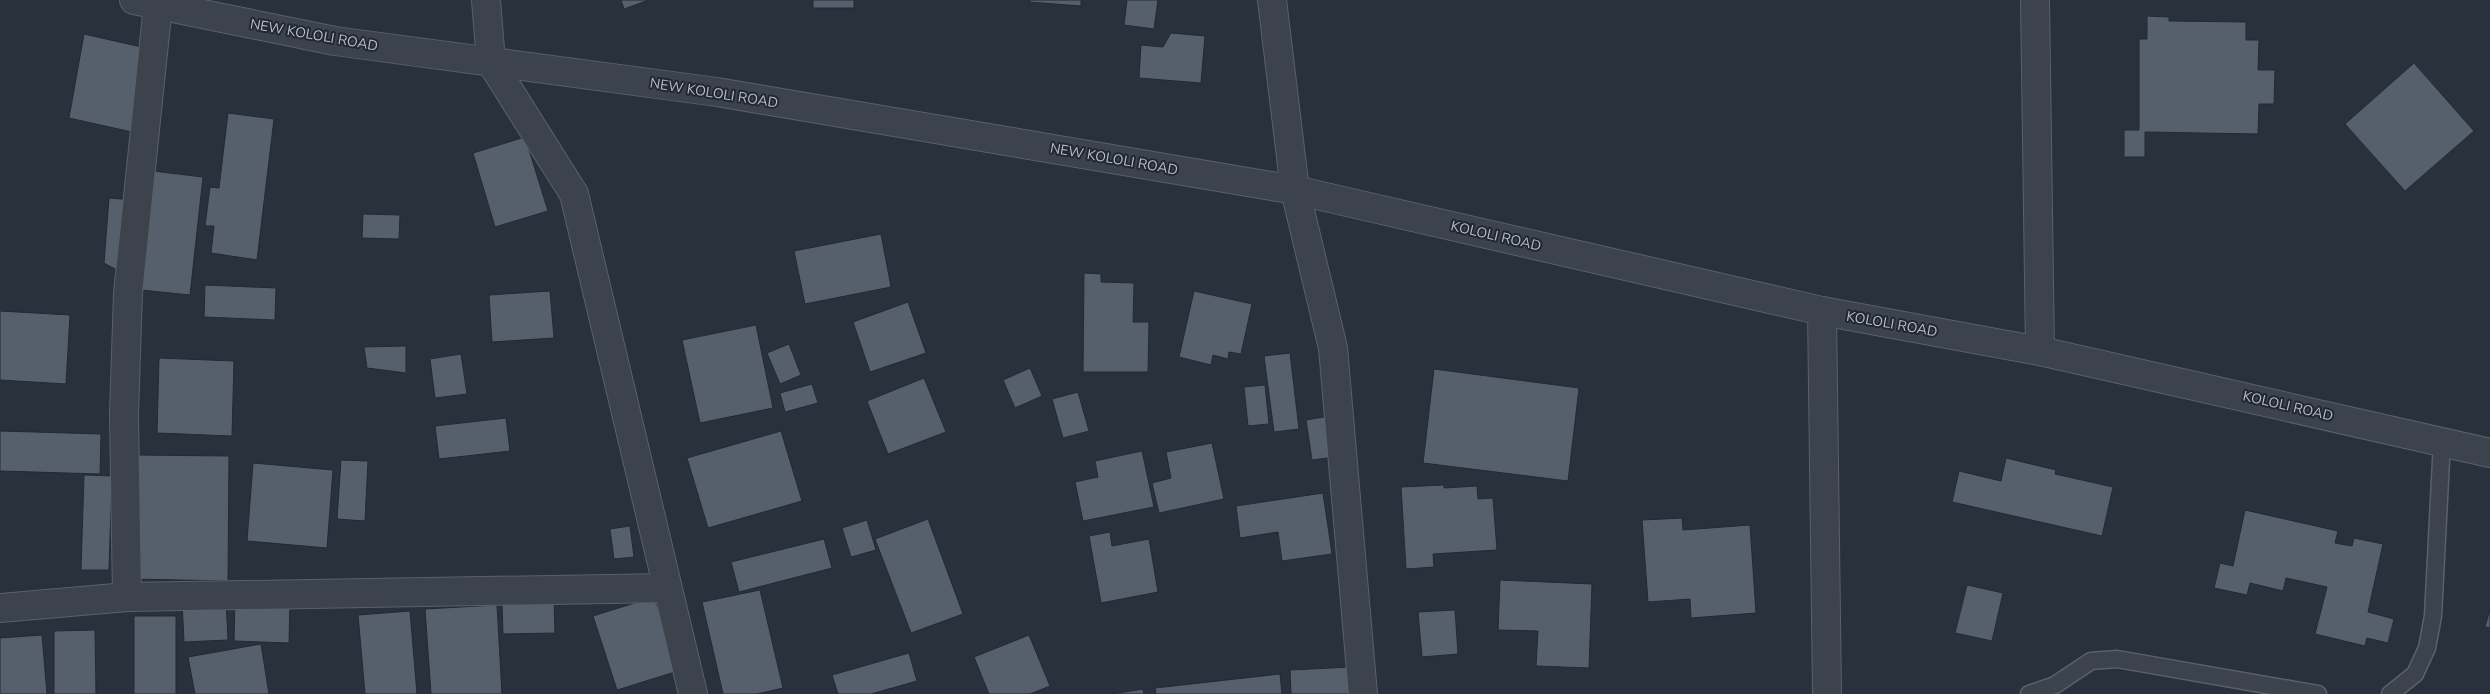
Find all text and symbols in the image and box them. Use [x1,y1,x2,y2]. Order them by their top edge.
street label: NEW KOLOLI ROAD [249,14,379,56]
street label: NEW KOLOLI ROAD [649,73,779,113]
street label: NEW KOLOLI ROAD [1049,138,1179,180]
street label: KOLOLI ROAD [1449,216,1543,256]
street label: KOLOLI ROAD [1845,307,1939,341]
street label: KOLOLI ROAD [2241,386,2335,426]

